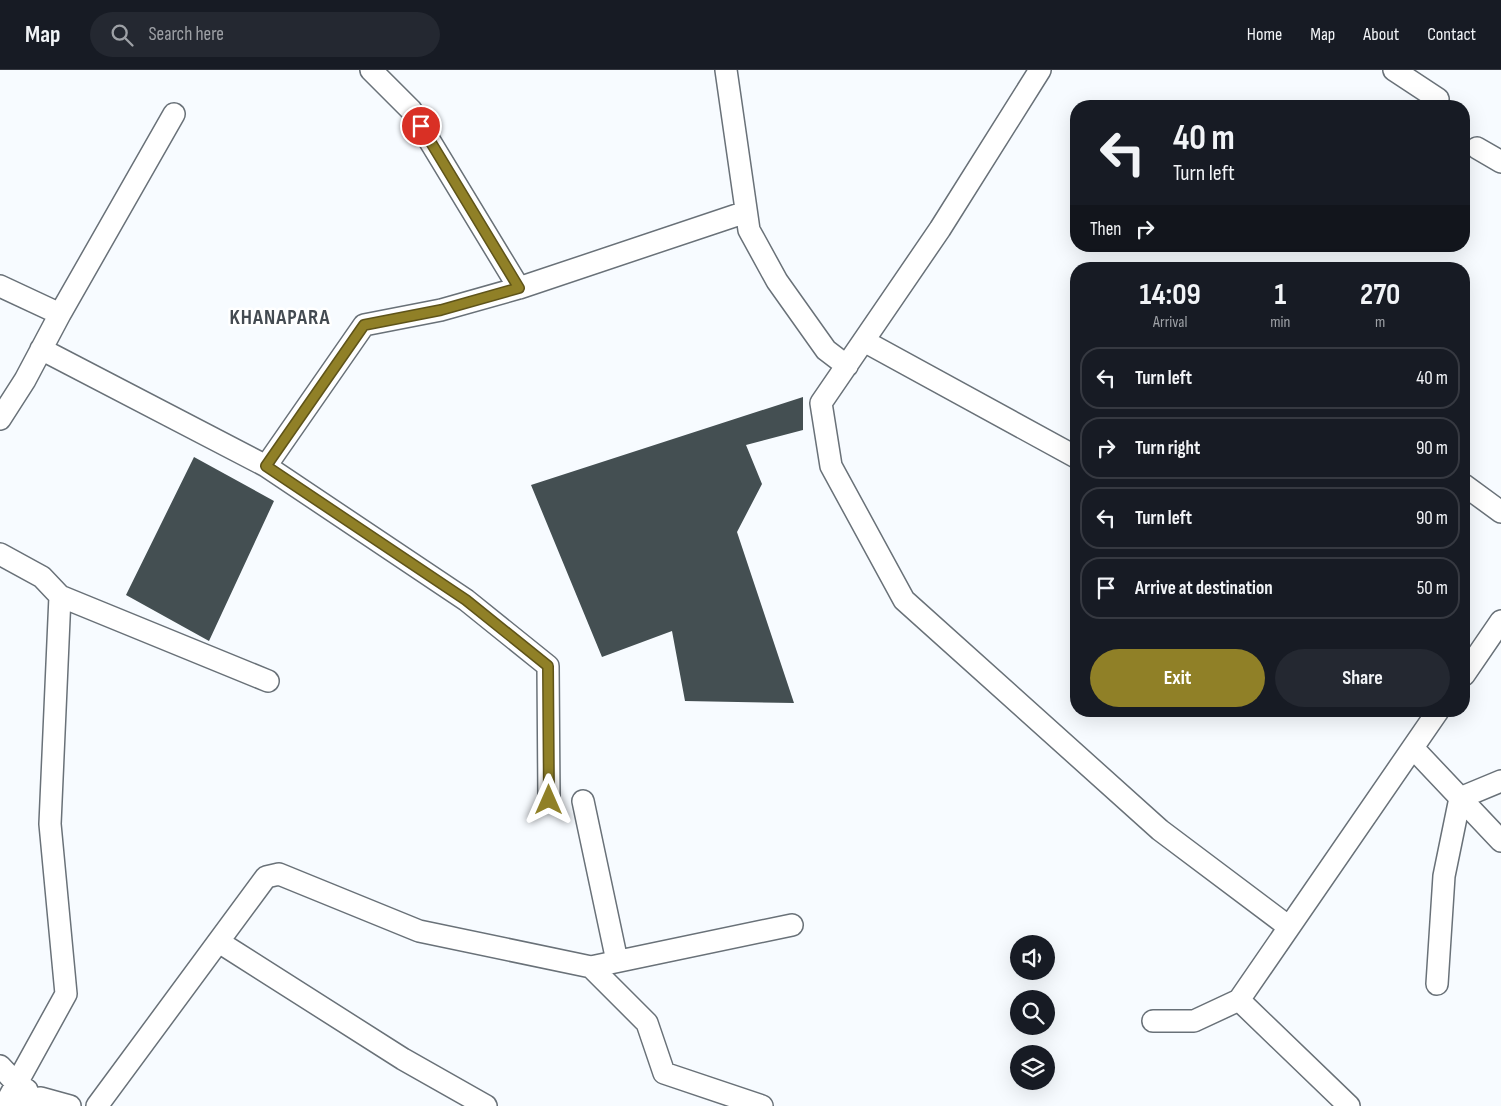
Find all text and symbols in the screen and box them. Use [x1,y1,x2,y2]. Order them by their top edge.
search box [90,12,440,57]
text: Map [25,20,60,49]
icon: search [108,21,136,49]
text: Search here [148,23,224,46]
text: Home [1247,24,1282,45]
text: Map [1310,24,1335,45]
text: About [1363,24,1399,45]
text: Contact [1427,24,1476,45]
pin [400,105,442,147]
icon: arrive [407,112,435,140]
text: 40 m [1173,117,1235,160]
icon: left [1090,120,1155,185]
text: Turn left [1173,160,1235,187]
icon: right [1131,215,1159,243]
text: Then [1090,218,1121,241]
text: 14:09 [1140,277,1201,313]
text: 1 [1274,277,1286,313]
text: 270 [1360,277,1400,313]
district label: KHANAPARA [230,305,330,330]
text: Arrival [1153,313,1187,332]
text: min [1270,313,1290,332]
text: m [1375,313,1385,332]
icon: left [1092,364,1120,392]
text: Turn left [1135,367,1192,390]
text: 40 m [1416,367,1448,390]
icon: right [1092,434,1120,462]
text: Turn right [1135,437,1200,460]
text: 90 m [1416,437,1448,460]
icon: left [1092,504,1120,532]
text: Turn left [1135,507,1192,530]
text: 90 m [1416,507,1448,530]
icon: arrive [1092,574,1120,602]
text: Arrive at destination [1135,577,1273,600]
text: 50 m [1417,577,1448,600]
button: Exit [1090,649,1265,707]
button: Share [1275,649,1450,707]
position arrow [522,773,574,825]
map controls [1010,935,1055,1090]
button: sound [1010,935,1055,980]
button: search [1010,990,1055,1035]
button: layers [1010,1045,1055,1090]

